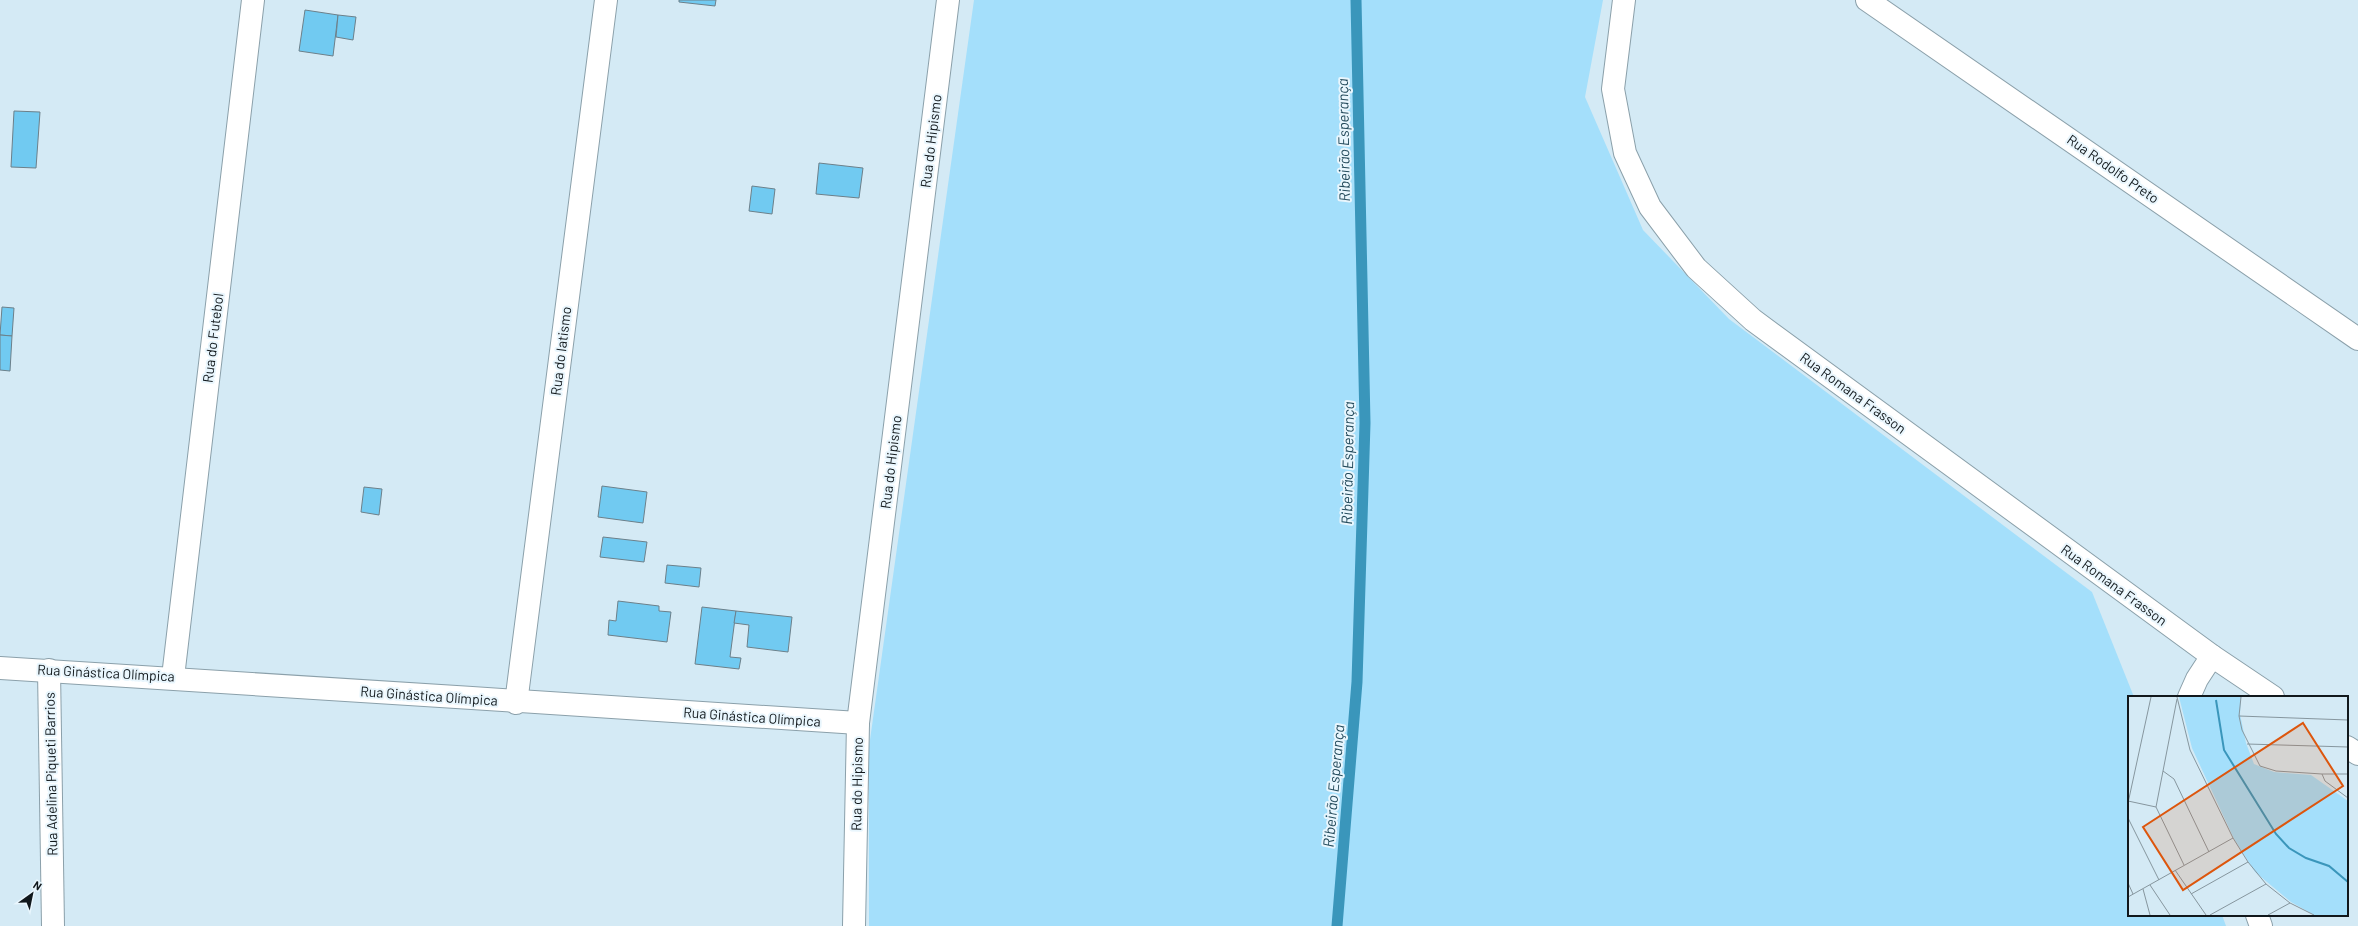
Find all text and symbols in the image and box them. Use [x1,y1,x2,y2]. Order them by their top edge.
water label: Ribeirão Esperança [1333,78,1353,202]
street label: Rua do Hipismo [916,93,945,189]
street label: Rua Rodolfo Preto [2064,130,2163,207]
street label: Rua do Futebol [199,292,226,384]
street label: Rua do Iatismo [547,306,574,396]
street label: Rua Romana Frasson [1797,348,1910,437]
water label: Ribeirão Esperança [1337,401,1357,525]
street label: Rua do Hipismo [876,414,905,510]
street label: Rua Romana Frasson [2058,540,2171,629]
street label: Rua Ginástica Olímpica [37,660,175,685]
street label: Rua Ginástica Olímpica [360,682,498,709]
street label: Rua Adelina Piqueti Barrios [41,692,60,856]
inset map [2128,696,2348,916]
street label: Rua Ginástica Olímpica [683,703,821,730]
water label: Ribeirão Esperança [1319,724,1347,848]
street label: Rua do Hipismo [847,737,866,831]
north arrow [12,874,52,914]
text: N [31,878,44,893]

